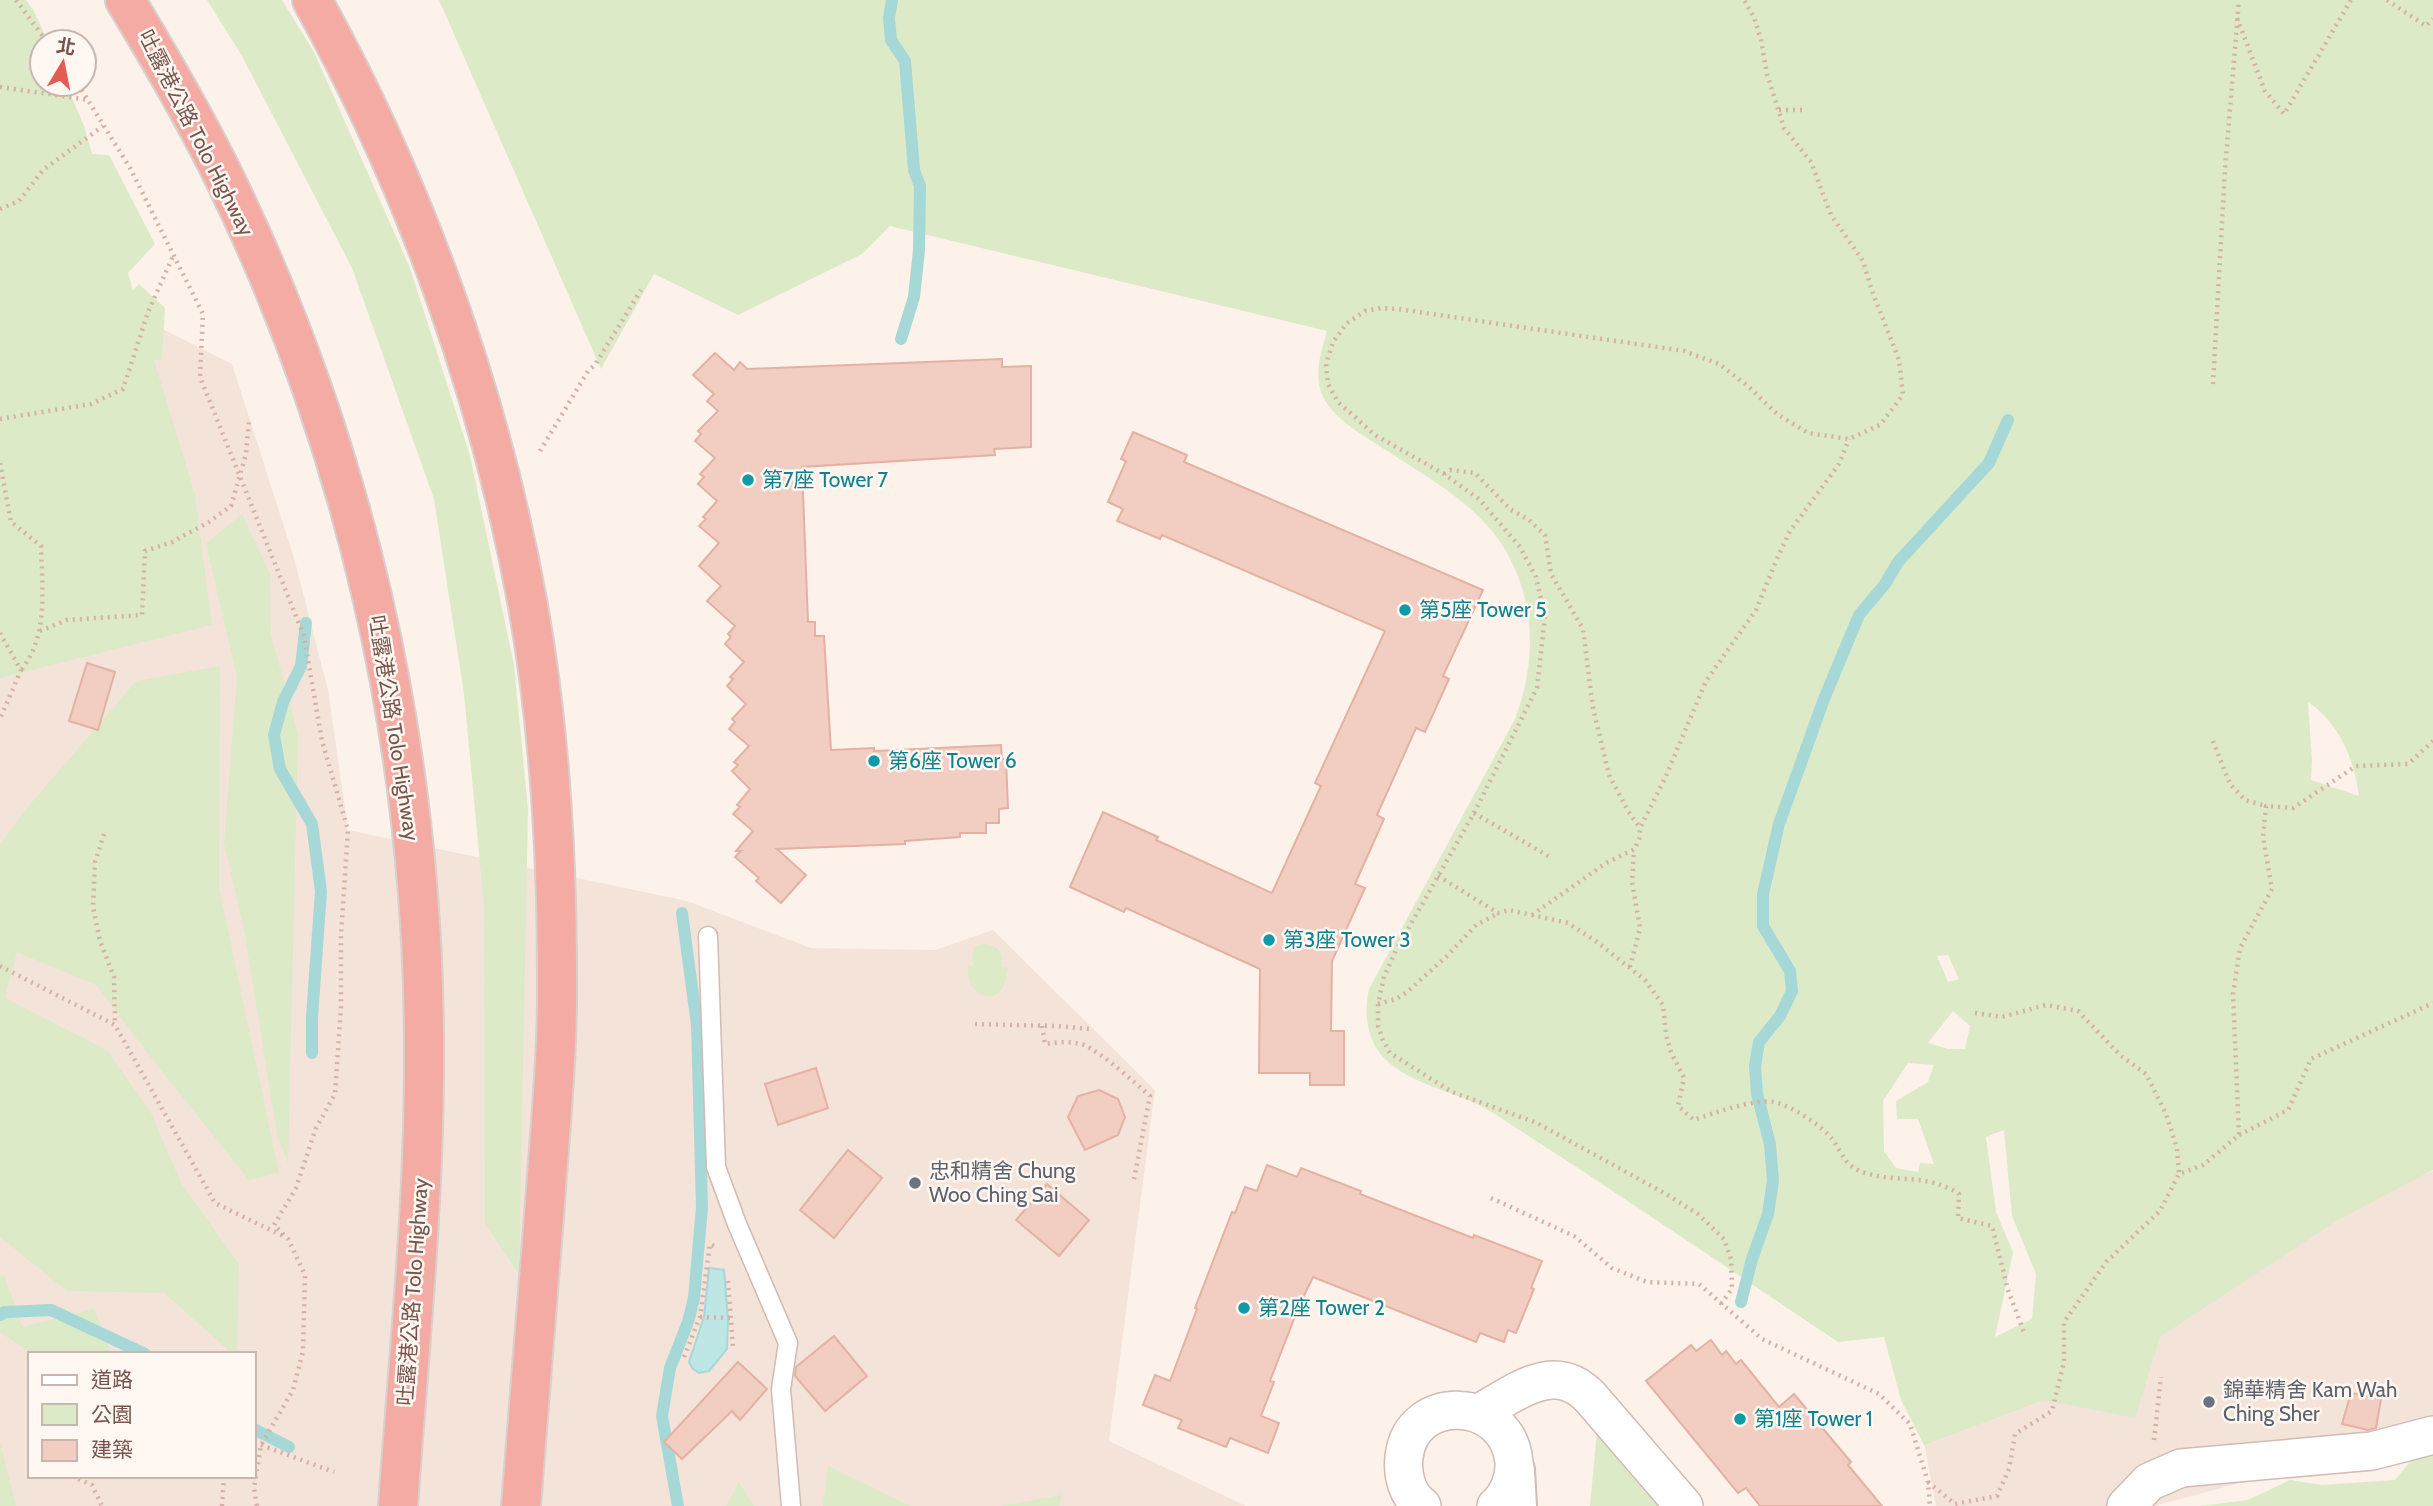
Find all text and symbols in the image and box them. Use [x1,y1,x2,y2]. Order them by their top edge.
street label: 吐露港公路 Tolo Highway [134,25,260,240]
north arrow [28,28,98,98]
text: 北 [55,34,77,60]
place label: 第7座 Tower 7 [762,467,888,492]
marker: 第7座 Tower 7 [740,472,756,488]
place label: 第5座 Tower 5 [1419,597,1547,622]
marker: 第5座 Tower 5 [1397,602,1413,618]
street label: 吐露港公路 Tolo Highway [364,613,425,843]
place label: 第6座 Tower 6 [888,748,1017,773]
marker: 第6座 Tower 6 [866,753,882,769]
place label: 第3座 Tower 3 [1283,927,1411,952]
marker: 第3座 Tower 3 [1261,932,1277,948]
place label: 忠和精舍 Chung Woo Ching Sai [929,1158,1076,1207]
marker: 忠和精舍 Chung Woo Ching Sai [907,1175,923,1191]
street label: 吐露港公路 Tolo Highway [392,1177,433,1407]
place label: 第2座 Tower 2 [1258,1295,1385,1320]
marker: 第2座 Tower 2 [1236,1300,1252,1316]
legend [28,1352,256,1478]
text: 道路 [91,1367,133,1392]
place label: 錦華精舍 Kam Wah Ching Sher [2223,1377,2397,1426]
marker: 錦華精舍 Kam Wah Ching Sher [2201,1394,2217,1410]
text: 公園 [91,1402,133,1427]
place label: 第1座 Tower 1 [1754,1406,1873,1431]
marker: 第1座 Tower 1 [1732,1411,1748,1427]
text: 建築 [91,1437,133,1462]

